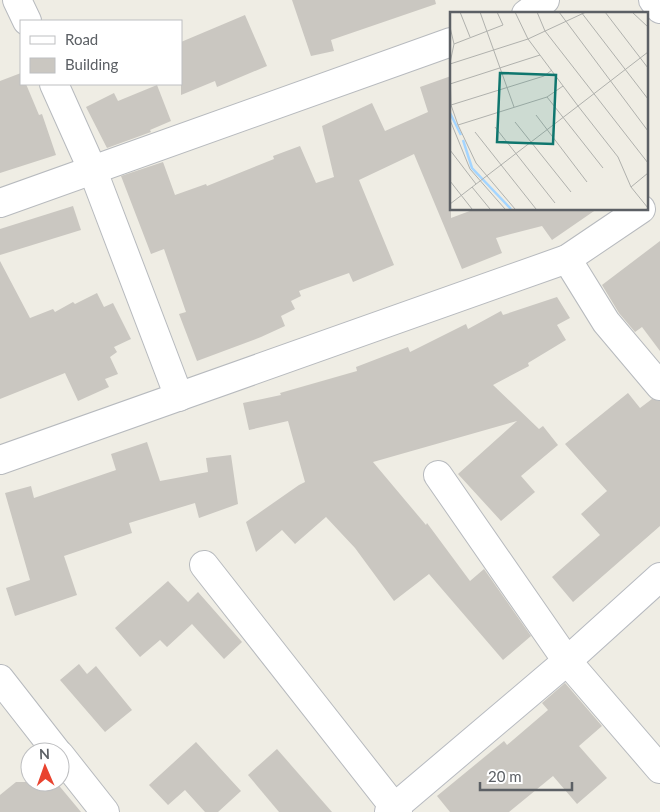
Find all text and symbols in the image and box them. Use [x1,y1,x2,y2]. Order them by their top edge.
inset map [450,12,648,210]
legend [20,20,182,85]
text: Road [65,30,98,48]
text: Building [65,55,118,73]
north arrow [20,742,70,792]
text: N [39,745,50,762]
scale bar [480,760,572,792]
text: 20 m [488,767,522,785]

